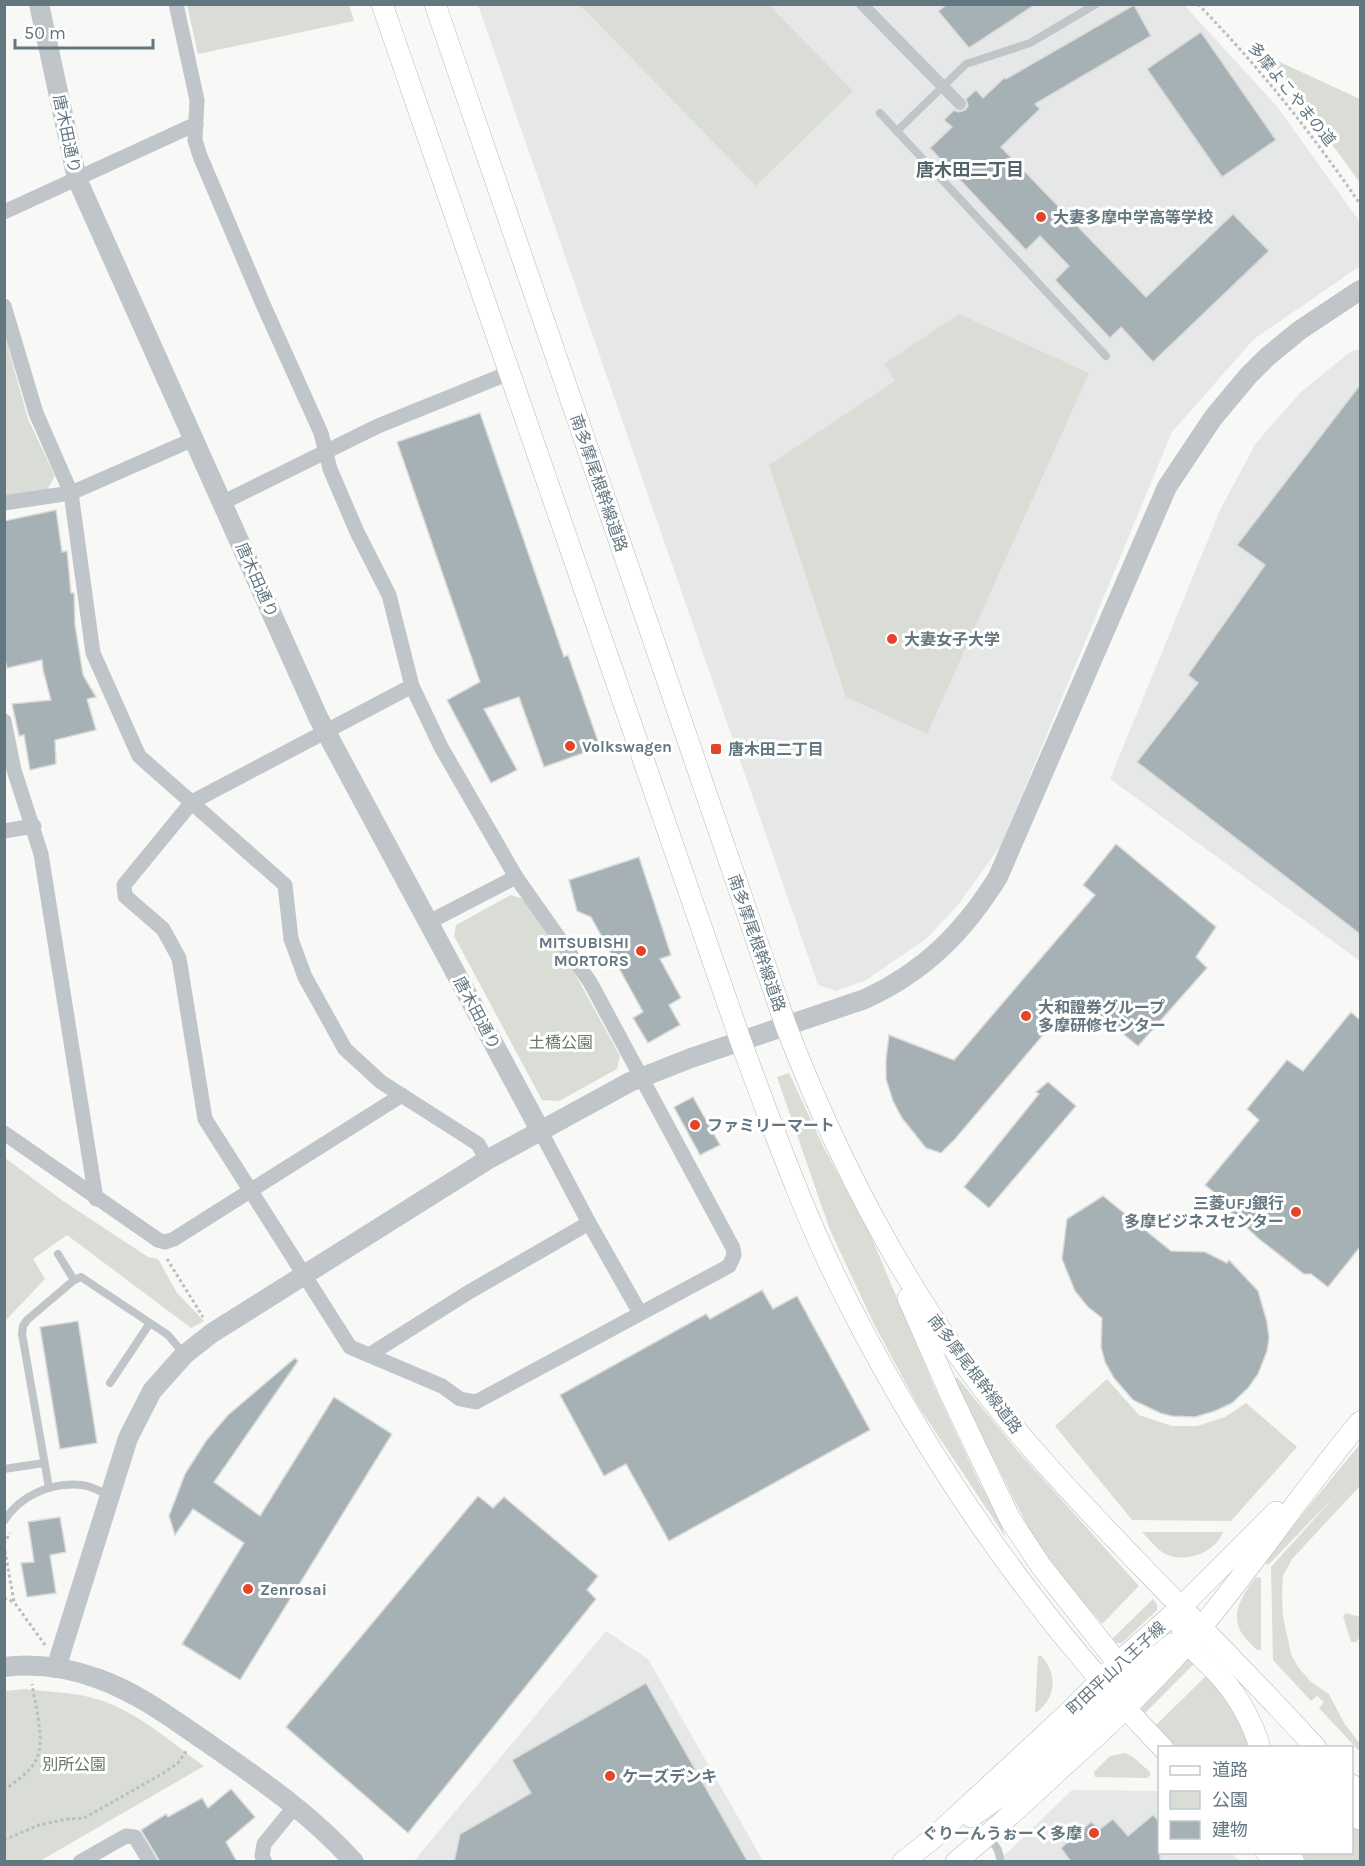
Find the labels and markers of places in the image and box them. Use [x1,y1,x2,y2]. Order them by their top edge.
place label: 大妻多摩中学高等学校 [1053,208,1213,227]
marker: 大妻多摩中学高等学校 [1034,210,1048,224]
place label: 大妻女子大学 [904,630,1000,649]
marker: 大妻女子大学 [885,632,899,646]
place label: Volkswagen [582,737,672,756]
marker: Volkswagen [563,739,577,753]
place label: 唐木田二丁目 [728,740,824,759]
marker: 唐木田二丁目 [709,742,723,756]
place label: MITSUBISHI MORTORS [539,933,629,970]
marker: MITSUBISHI MORTORS [634,944,648,958]
place label: 大和證券グループ 多摩研修センター [1038,998,1166,1035]
marker: 大和證券グループ 多摩研修センター [1019,1009,1033,1023]
place label: ファミリーマート [707,1116,835,1135]
marker: ファミリーマート [688,1118,702,1132]
place label: 三菱UFJ銀行 多摩ビジネスセンター [1124,1194,1284,1231]
marker: 三菱UFJ銀行 多摩ビジネスセンター [1289,1205,1303,1219]
place label: Zenrosai [260,1580,327,1599]
marker: Zenrosai [241,1582,255,1596]
place label: ケーズデンキ [622,1767,717,1786]
marker: ケーズデンキ [603,1769,617,1783]
place label: ぐりーんうぉーく多摩 [922,1824,1082,1843]
marker: ぐりーんうぉーく多摩 [1087,1826,1101,1840]

